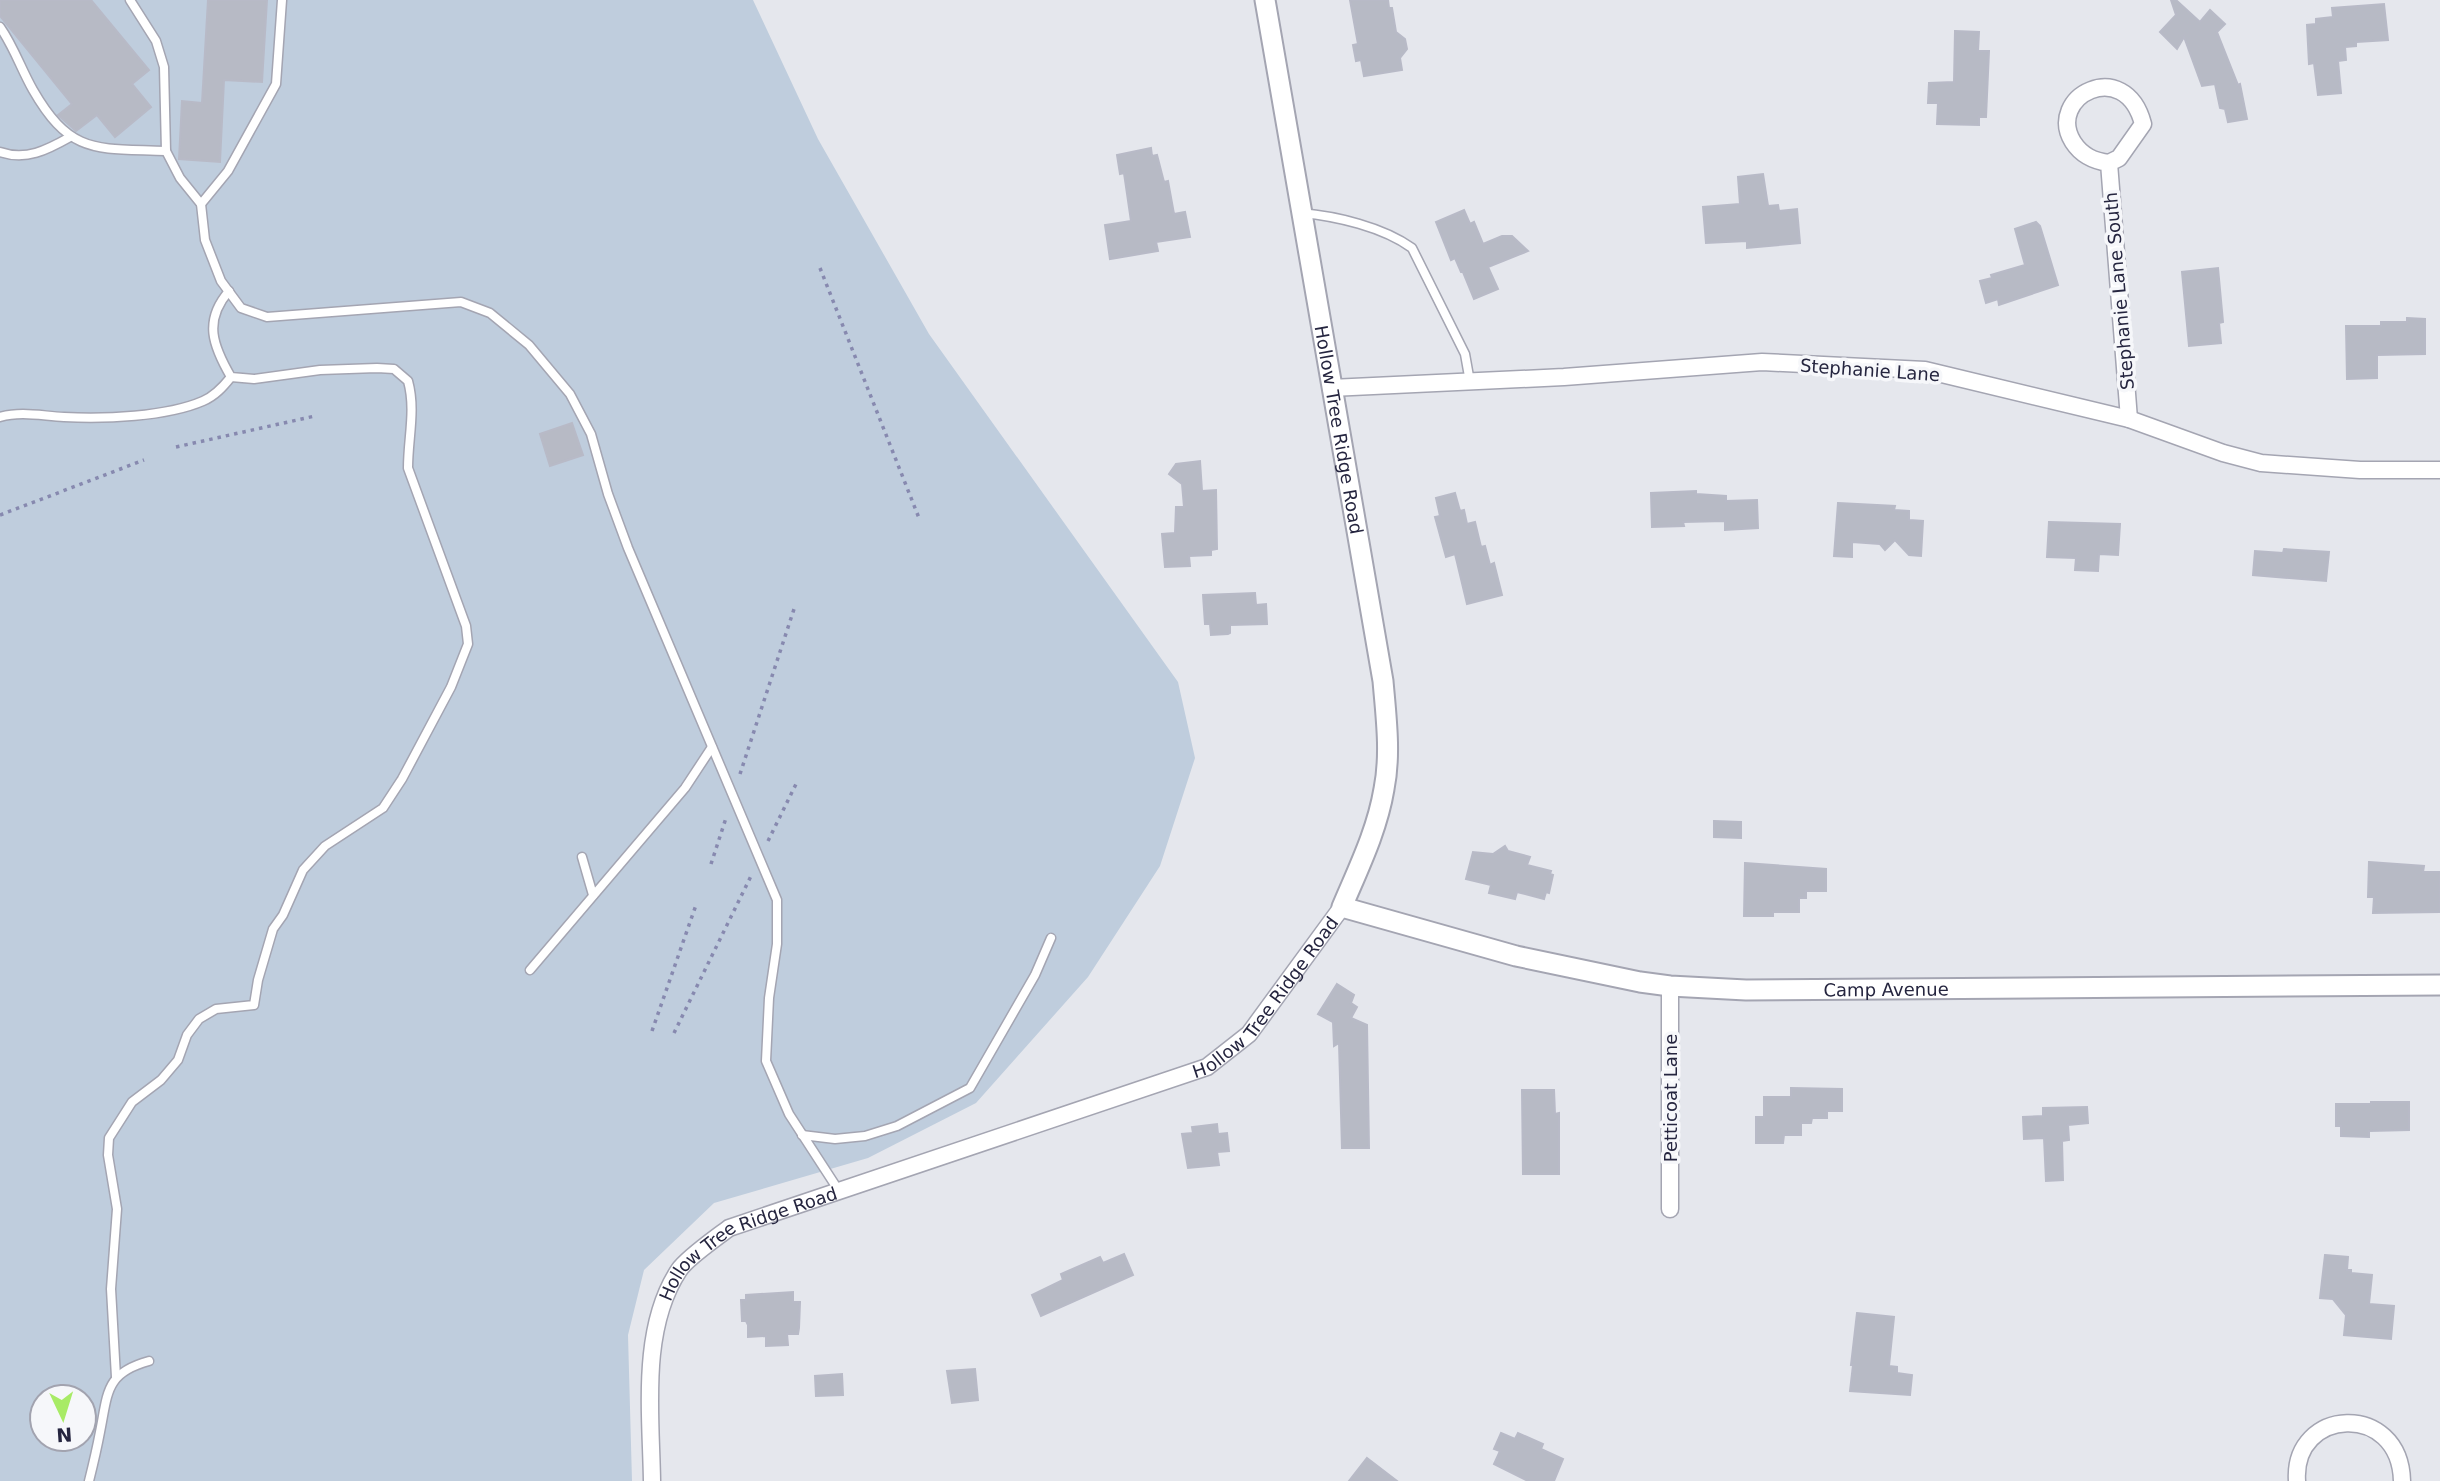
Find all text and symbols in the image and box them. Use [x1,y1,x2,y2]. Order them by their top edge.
street label: Stephanie Lane South [2100,191,2138,391]
street label: Hollow Tree Ridge Road [1311,323,1368,536]
street label: Stephanie Lane [1799,355,1941,385]
street label: Hollow Tree Ridge Road [1190,912,1342,1082]
street label: Camp Avenue [1823,978,1949,1000]
street label: Petticoat Lane [1660,1034,1681,1162]
street label: Hollow Tree Ridge Road [654,1182,840,1303]
north arrow [28,1383,98,1453]
text: N [55,1423,73,1446]

